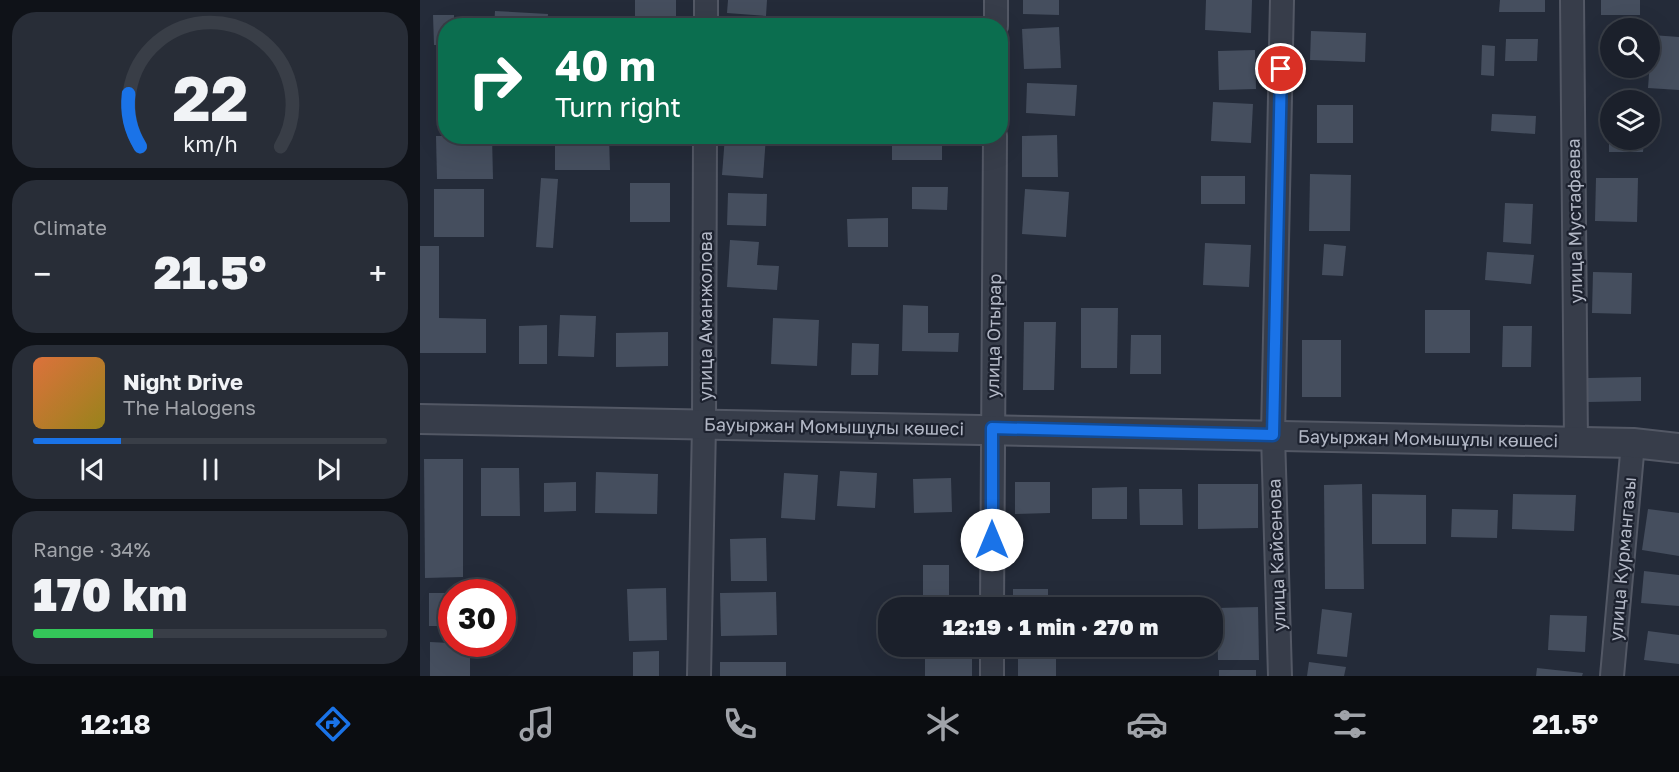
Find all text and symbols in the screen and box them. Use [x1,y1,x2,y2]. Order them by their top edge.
map controls [1600,18,1660,150]
button: search [1600,18,1660,78]
text: 40 m [555,40,656,90]
icon: right [456,42,534,120]
pin [1255,43,1306,94]
icon: arrive [1264,52,1297,85]
text: 22 [172,60,248,135]
button: layers [1600,90,1660,150]
text: Turn right [555,91,681,123]
text: km/h [183,131,237,157]
street label: улица Мустафаева [1562,138,1586,304]
text: Climate [33,215,107,239]
street label: улица Аманжолова [694,231,716,401]
text: 21.5° [154,245,266,299]
text: − [33,254,51,293]
text: + [369,254,387,293]
street label: улица Отырар [981,273,1005,399]
text: Night Drive [123,368,243,395]
text: The Halogens [123,395,256,419]
street label: Бауыржан Момышұлы көшесі [704,413,964,440]
street label: Бауыржан Момышұлы көшесі [1298,425,1558,452]
icon: previous [76,453,109,486]
icon: pause [194,453,227,486]
icon: next [312,453,345,486]
street label: улица Курмангазы [1604,476,1640,642]
street label: улица Кайсенова [1262,478,1290,632]
position arrow [960,508,1024,572]
text: Range · 34% [33,537,151,561]
text: 170 km [33,567,188,621]
speed limit sign: 30 [438,579,516,657]
text: 12:19 · 1 min · 270 m [943,613,1158,640]
icon: directions [312,703,354,745]
icon: music [516,703,558,745]
icon: phone [719,703,761,745]
icon: climate [922,703,964,745]
icon: car [1126,703,1168,745]
icon: filters [1329,703,1371,745]
text: 12:18 [81,708,151,740]
text: 21.5° [1532,708,1598,740]

